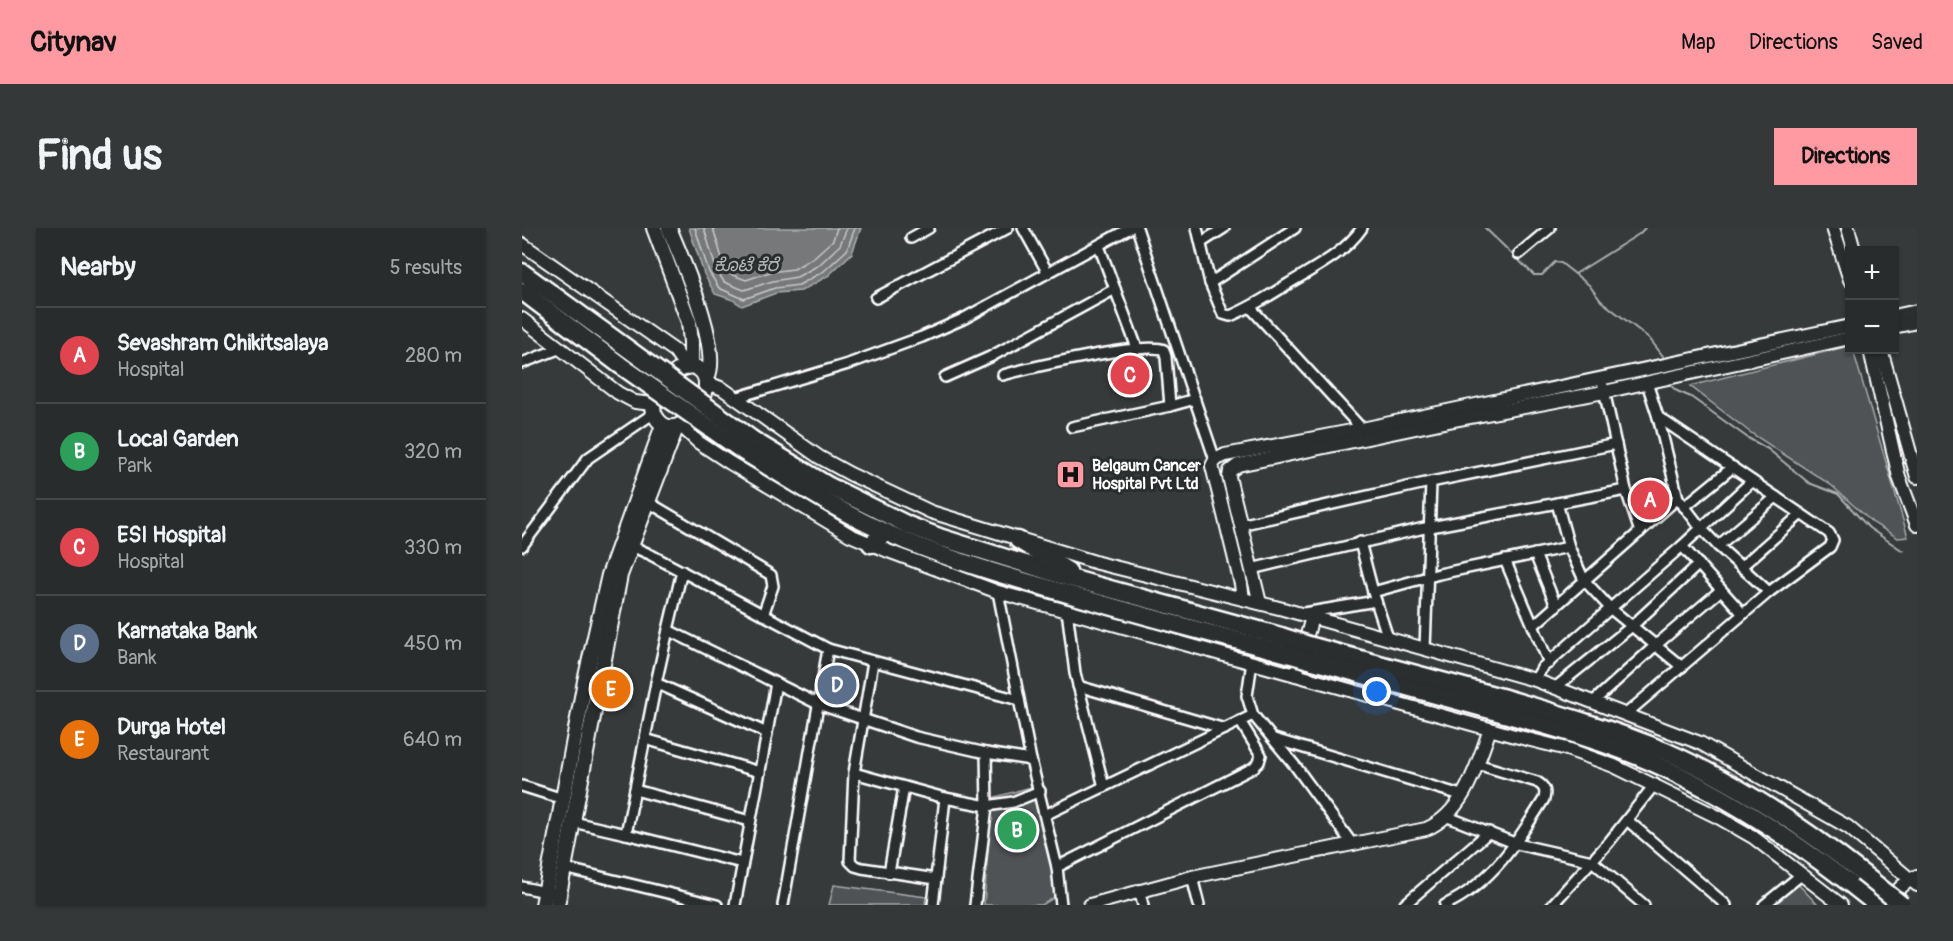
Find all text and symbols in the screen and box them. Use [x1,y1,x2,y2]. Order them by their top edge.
text: Citynav [30,25,117,60]
text: Map [1681,29,1716,56]
text: Directions [1749,29,1838,56]
text: Saved [1871,29,1923,56]
button: Directions [1774,128,1917,185]
text: Find us [36,130,162,182]
map controls [1845,246,1899,354]
button: + [1845,246,1899,300]
text: Nearby [60,251,136,283]
water label: ಕೊಟೆ ಕೆರೆ [714,254,781,277]
text: 5 results [390,255,462,280]
button: − [1845,300,1899,354]
text: Sevashram Chikitsalaya [117,329,329,357]
text: A [73,343,86,368]
text: 280 m [405,343,462,368]
pin: C [1110,352,1150,398]
text: Hospital [117,357,184,382]
text: Local Garden [117,425,239,453]
text: B [74,439,85,464]
text: 320 m [404,439,462,464]
text: Park [117,453,152,478]
place label: Belgaum Cancer Hospital Pvt Ltd [1092,456,1201,494]
hospital icon: Belgaum Cancer Hospital Pvt Ltd [1055,459,1087,491]
pin: A [1630,478,1670,522]
text: ESI Hospital [117,521,226,549]
text: C [73,535,86,560]
text: 330 m [404,535,462,560]
text: Hospital [117,549,184,574]
text: Karnataka Bank [117,617,257,645]
text: D [73,631,86,656]
text: 450 m [404,631,462,656]
text: Bank [117,645,157,670]
pin: D [818,662,856,708]
pin: E [592,666,631,712]
your location [1362,677,1391,706]
text: Durga Hotel [117,713,226,741]
text: E [74,727,85,752]
text: 640 m [403,727,462,752]
text: Restaurant [117,741,209,766]
pin: B [998,808,1036,852]

